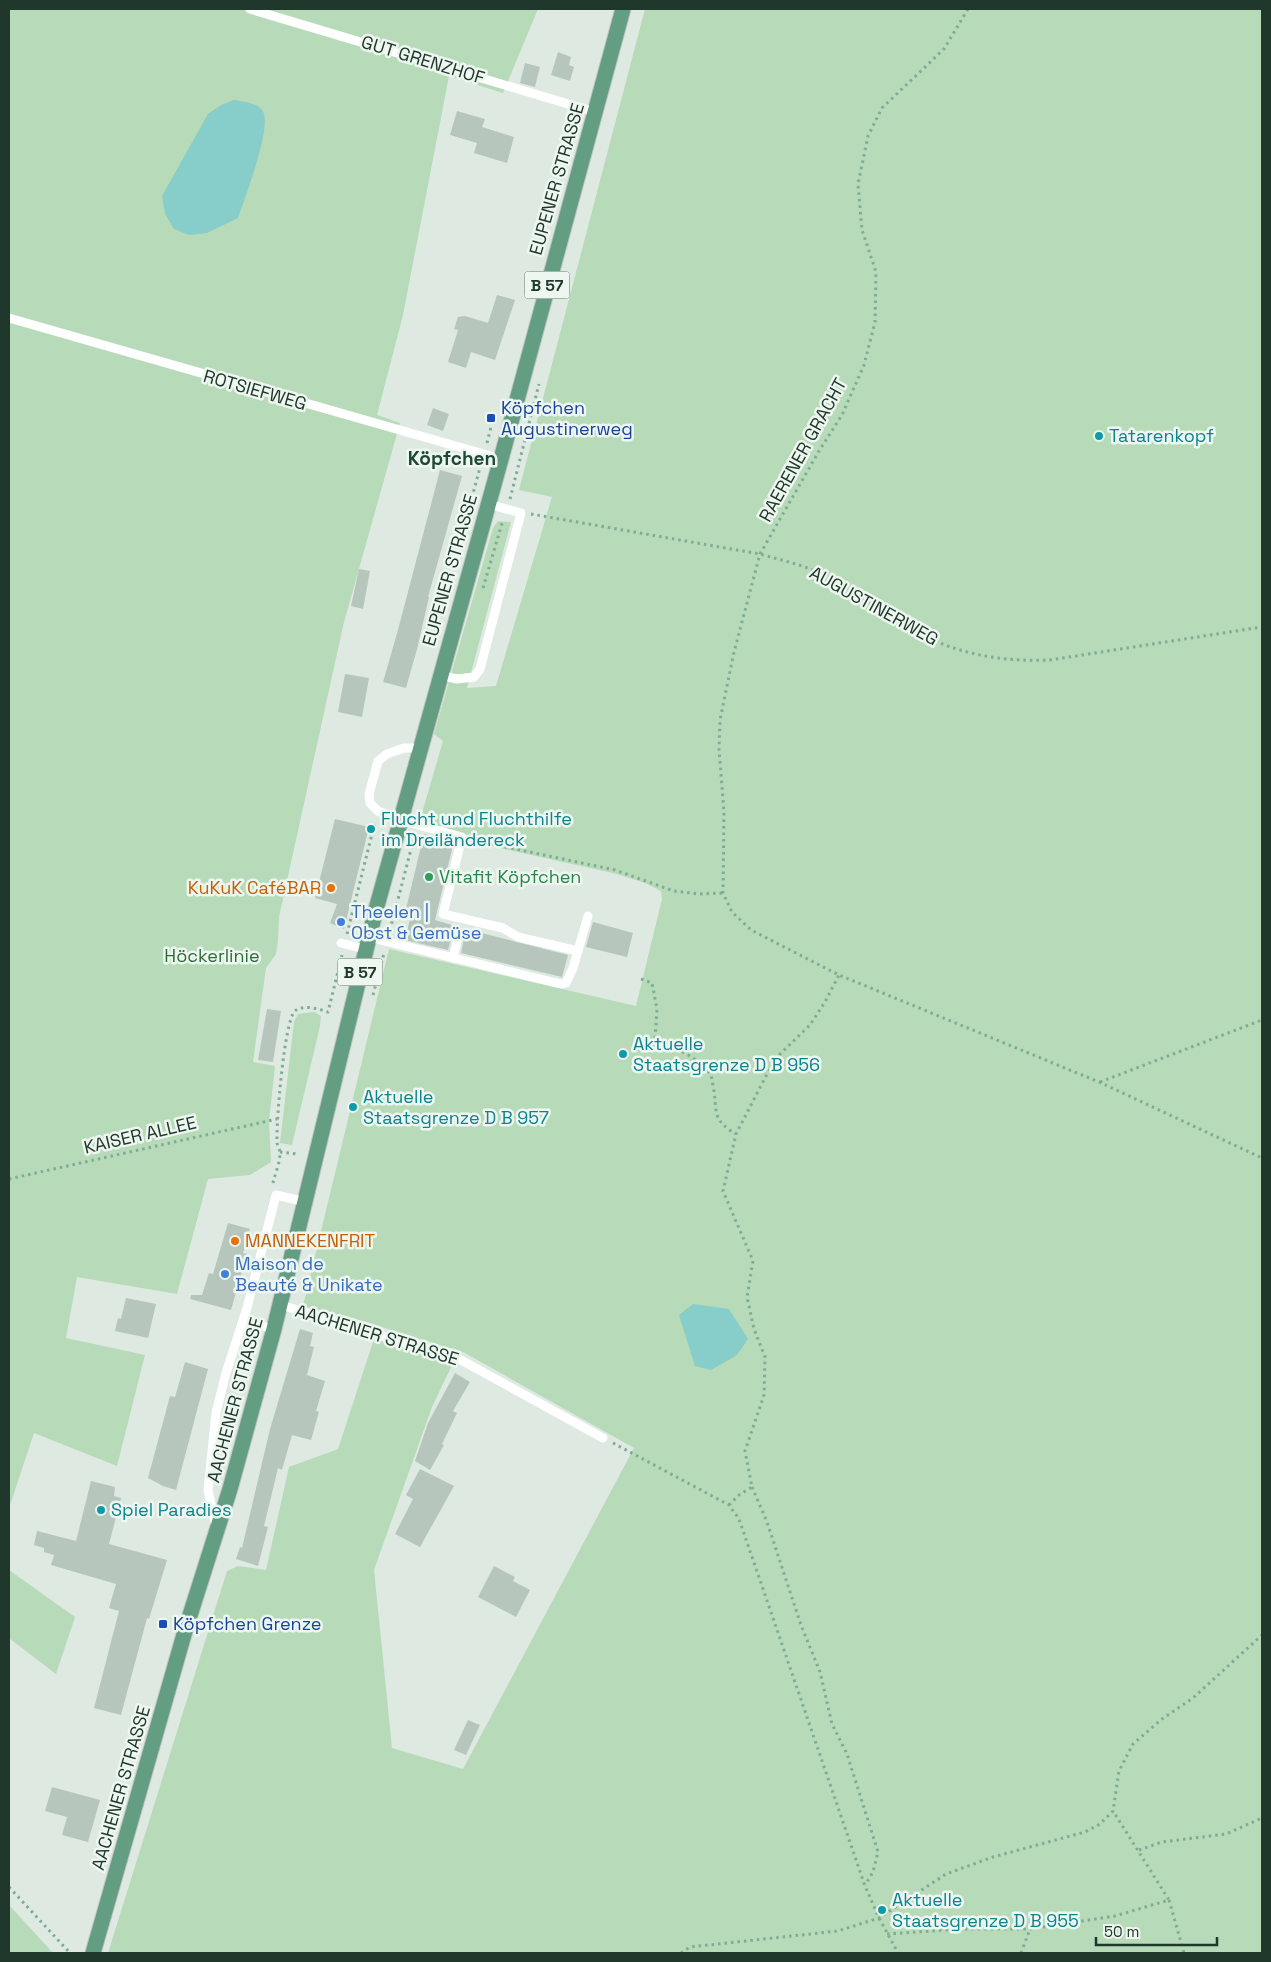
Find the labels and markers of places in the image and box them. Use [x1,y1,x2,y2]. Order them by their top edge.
place label: Köpfchen Augustinerweg [501,396,633,440]
marker: Köpfchen Augustinerweg [485,412,497,424]
place label: Tatarenkopf [1109,424,1214,447]
marker: Tatarenkopf [1093,430,1105,442]
place label: Flucht und Fluchthilfe im Dreiländereck [381,807,572,851]
marker: Flucht und Fluchthilfe im Dreiländereck [365,823,377,835]
place label: Vitafit Köpfchen [439,865,581,888]
marker: Vitafit Köpfchen [423,871,435,883]
place label: KuKuK CaféBAR [188,876,321,899]
marker: KuKuK CaféBAR [325,882,337,894]
place label: Theelen | Obst & Gemüse [351,900,481,944]
marker: Theelen | Obst & Gemüse [335,916,347,928]
place label: Aktuelle Staatsgrenze D B 956 [633,1032,820,1076]
marker: Aktuelle Staatsgrenze D B 956 [617,1048,629,1060]
place label: Aktuelle Staatsgrenze D B 957 [363,1085,549,1129]
marker: Aktuelle Staatsgrenze D B 957 [347,1101,359,1113]
place label: MANNEKENFRIT [245,1229,375,1252]
marker: MANNEKENFRIT [229,1235,241,1247]
place label: Maison de Beauté & Unikate [235,1252,383,1296]
marker: Maison de Beauté & Unikate [219,1268,231,1280]
place label: Spiel Paradies [111,1498,231,1521]
marker: Spiel Paradies [95,1504,107,1516]
place label: Köpfchen Grenze [173,1612,321,1635]
marker: Köpfchen Grenze [157,1618,169,1630]
place label: Aktuelle Staatsgrenze D B 955 [892,1888,1079,1932]
marker: Aktuelle Staatsgrenze D B 955 [876,1904,888,1916]

